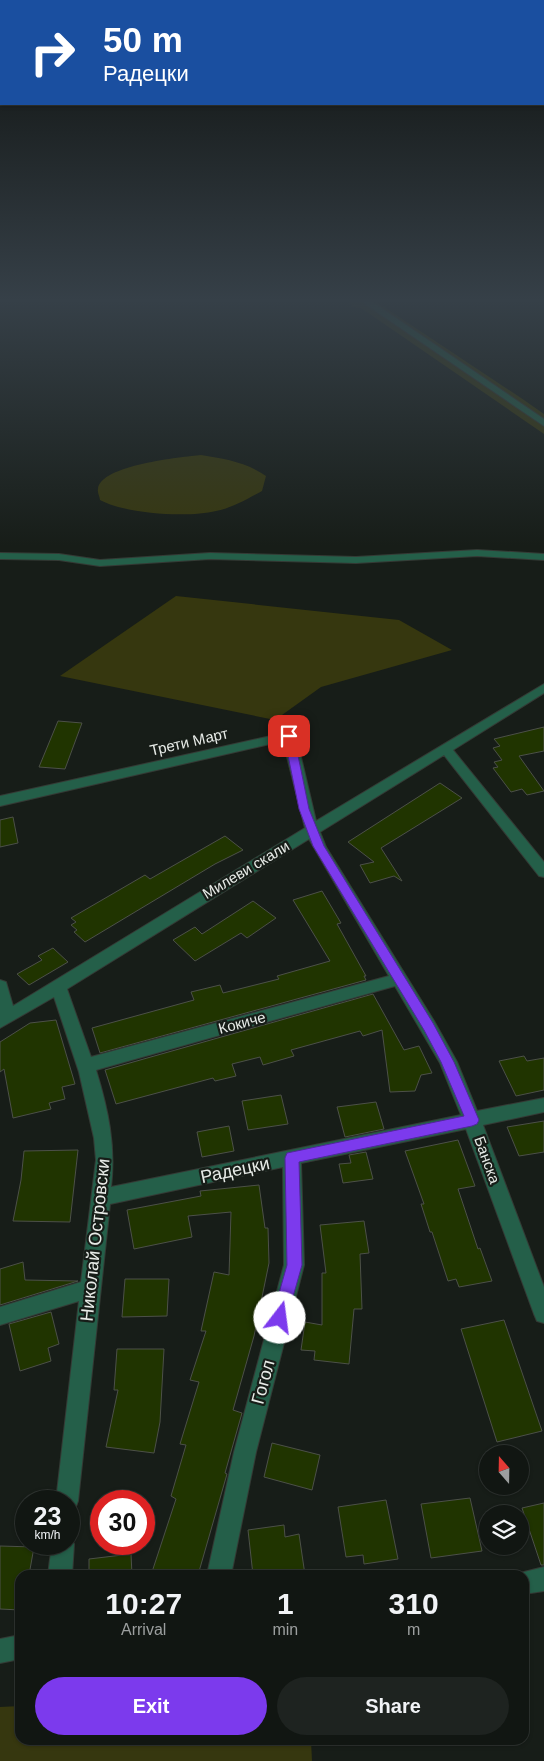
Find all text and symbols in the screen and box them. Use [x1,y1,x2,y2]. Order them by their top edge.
icon: right [20,20,85,85]
text: 50 m [103,20,183,59]
text: Радецки [103,61,189,86]
pin [268,715,310,757]
icon: arrive [275,722,303,750]
street label: Трети Март [148,724,230,759]
street label: Милеви скали [199,837,292,902]
street label: Кокиче [216,1008,267,1037]
street label: Банска [471,1134,504,1186]
street label: Радецки [199,1153,271,1187]
street label: Николай Островски [76,1157,114,1323]
position arrow [253,1291,305,1343]
street label: Гогол [248,1358,278,1406]
north arrow [479,1445,529,1495]
map controls [479,1445,529,1555]
speed limit sign: 30 [90,1490,155,1555]
text: 23 [34,1502,61,1530]
button: layers [479,1505,529,1555]
text: km/h [34,1528,61,1542]
text: 10:27 [105,1587,182,1620]
text: 1 [277,1587,294,1620]
text: 310 [389,1587,439,1620]
text: Arrival [121,1621,166,1638]
text: min [272,1621,298,1638]
text: m [407,1621,420,1638]
button: Exit [35,1677,267,1735]
button: Share [277,1677,509,1735]

